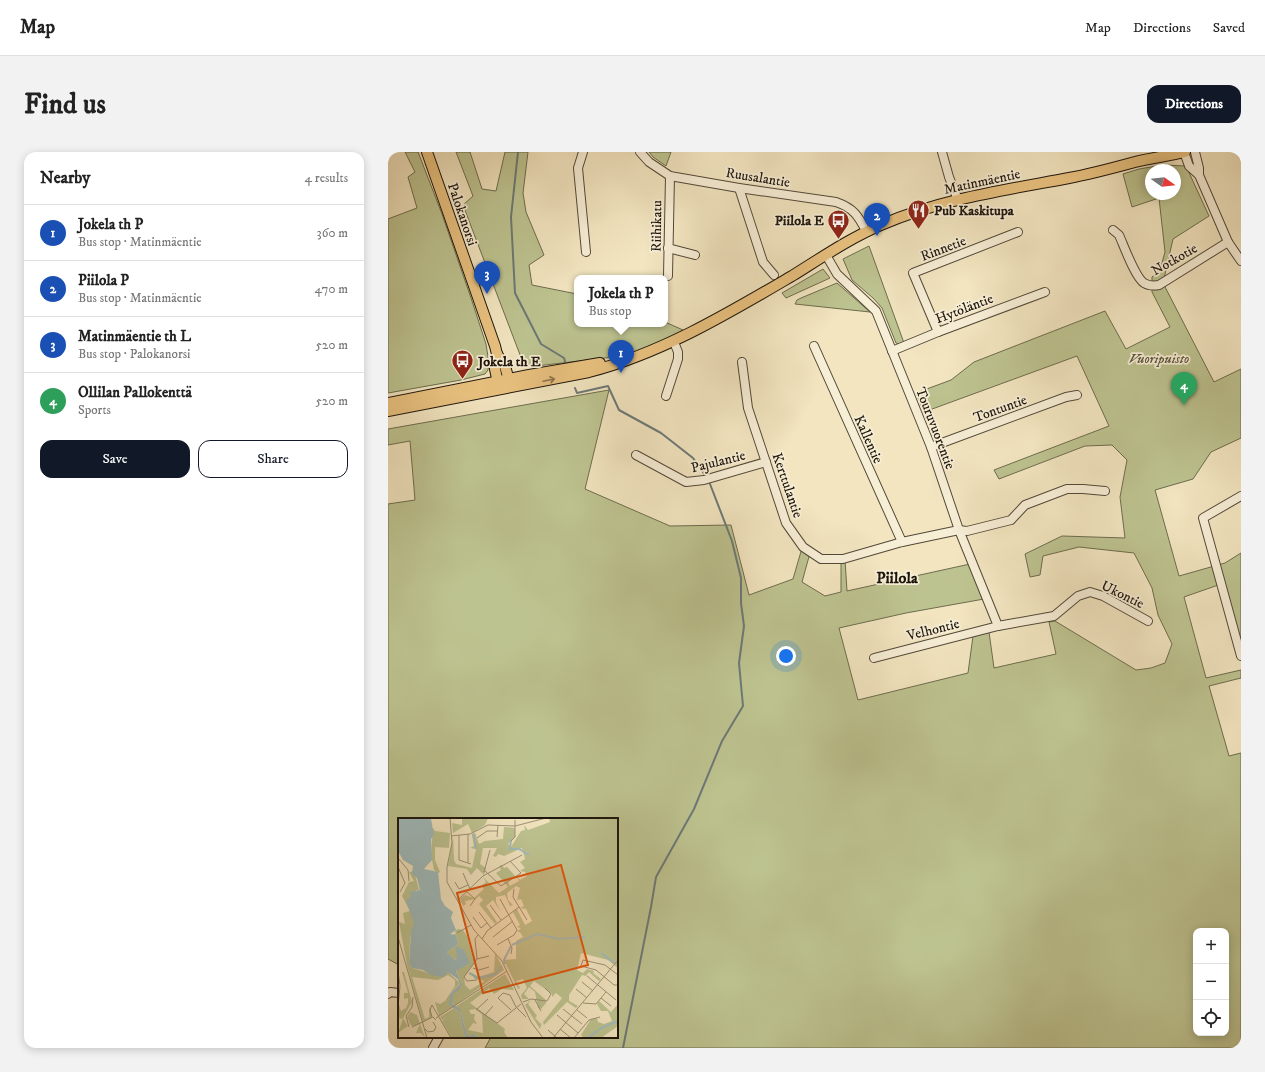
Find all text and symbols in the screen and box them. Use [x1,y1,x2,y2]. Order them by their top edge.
text: Map [20,16,55,39]
text: Map [1085,19,1111,37]
text: Directions [1133,19,1191,37]
text: Saved [1213,19,1245,37]
button: Directions [1147,85,1241,123]
text: Find us [24,87,106,122]
street label: Ruusalantie [724,164,791,192]
north arrow [1145,164,1181,200]
street label: Matinmäentie [942,165,1022,199]
text: Nearby [40,167,90,189]
text: 4 results [305,170,348,186]
street label: Palokanorsi [443,180,481,249]
restaurant icon: Pub Kaskitupa [905,197,931,230]
street label: Riihikatu [648,200,666,252]
place label: Pub Kaskitupa [934,202,1015,220]
pin: 2 [864,203,890,236]
bus stop icon: Piilola E [826,207,852,240]
place label: Piilola E [775,212,824,230]
text: Jokela th P [78,215,143,234]
text: 1 [51,225,55,241]
text: 360 m [317,225,348,241]
street label: Rinnetie [918,232,969,266]
text: Bus stop · Matinmäentie [78,234,202,250]
street label: Notkotie [1148,239,1201,280]
pin: 3 [474,261,500,294]
text: Piilola P [78,271,129,290]
popup [574,275,668,327]
text: 2 [50,281,56,297]
text: 470 m [315,281,348,297]
text: Jokela th P [588,284,654,303]
text: Bus stop · Matinmäentie [78,290,202,306]
street label: Hytöläntie [933,290,996,328]
text: Bus stop [588,303,631,319]
text: Matinmäentie th L [78,327,191,346]
text: 3 [51,337,55,353]
text: 520 m [316,337,348,353]
pin: 1 [608,340,634,373]
text: Bus stop · Palokanorsi [78,346,190,362]
bus stop icon: Jokela th E [449,348,475,381]
park label: Vuoripuisto [1129,350,1189,368]
place label: Jokela th E [476,353,541,371]
pin: 4 [1171,372,1197,405]
one-way arrow [542,376,555,384]
text: Ollilan Pallokenttä [78,383,192,402]
street label: Touruvuorentie [911,385,959,472]
street label: Tontuntie [971,391,1030,427]
text: 4 [49,393,57,409]
text: 520 m [316,393,348,409]
text: Sports [78,402,111,418]
street label: Kallentie [849,412,887,467]
button: Save [40,440,190,478]
button: Share [198,440,348,478]
street label: Pajulantie [689,446,748,477]
street label: Kerttulantie [768,450,807,520]
district label: Piilola [876,568,919,588]
street label: Ukontie [1098,577,1147,613]
street label: Velhontie [904,615,961,645]
your location [776,646,796,666]
inset map [398,818,618,1038]
map controls [1193,928,1229,1036]
button: + [1193,928,1229,964]
button: − [1193,964,1229,1000]
button: locate [1193,1000,1229,1036]

